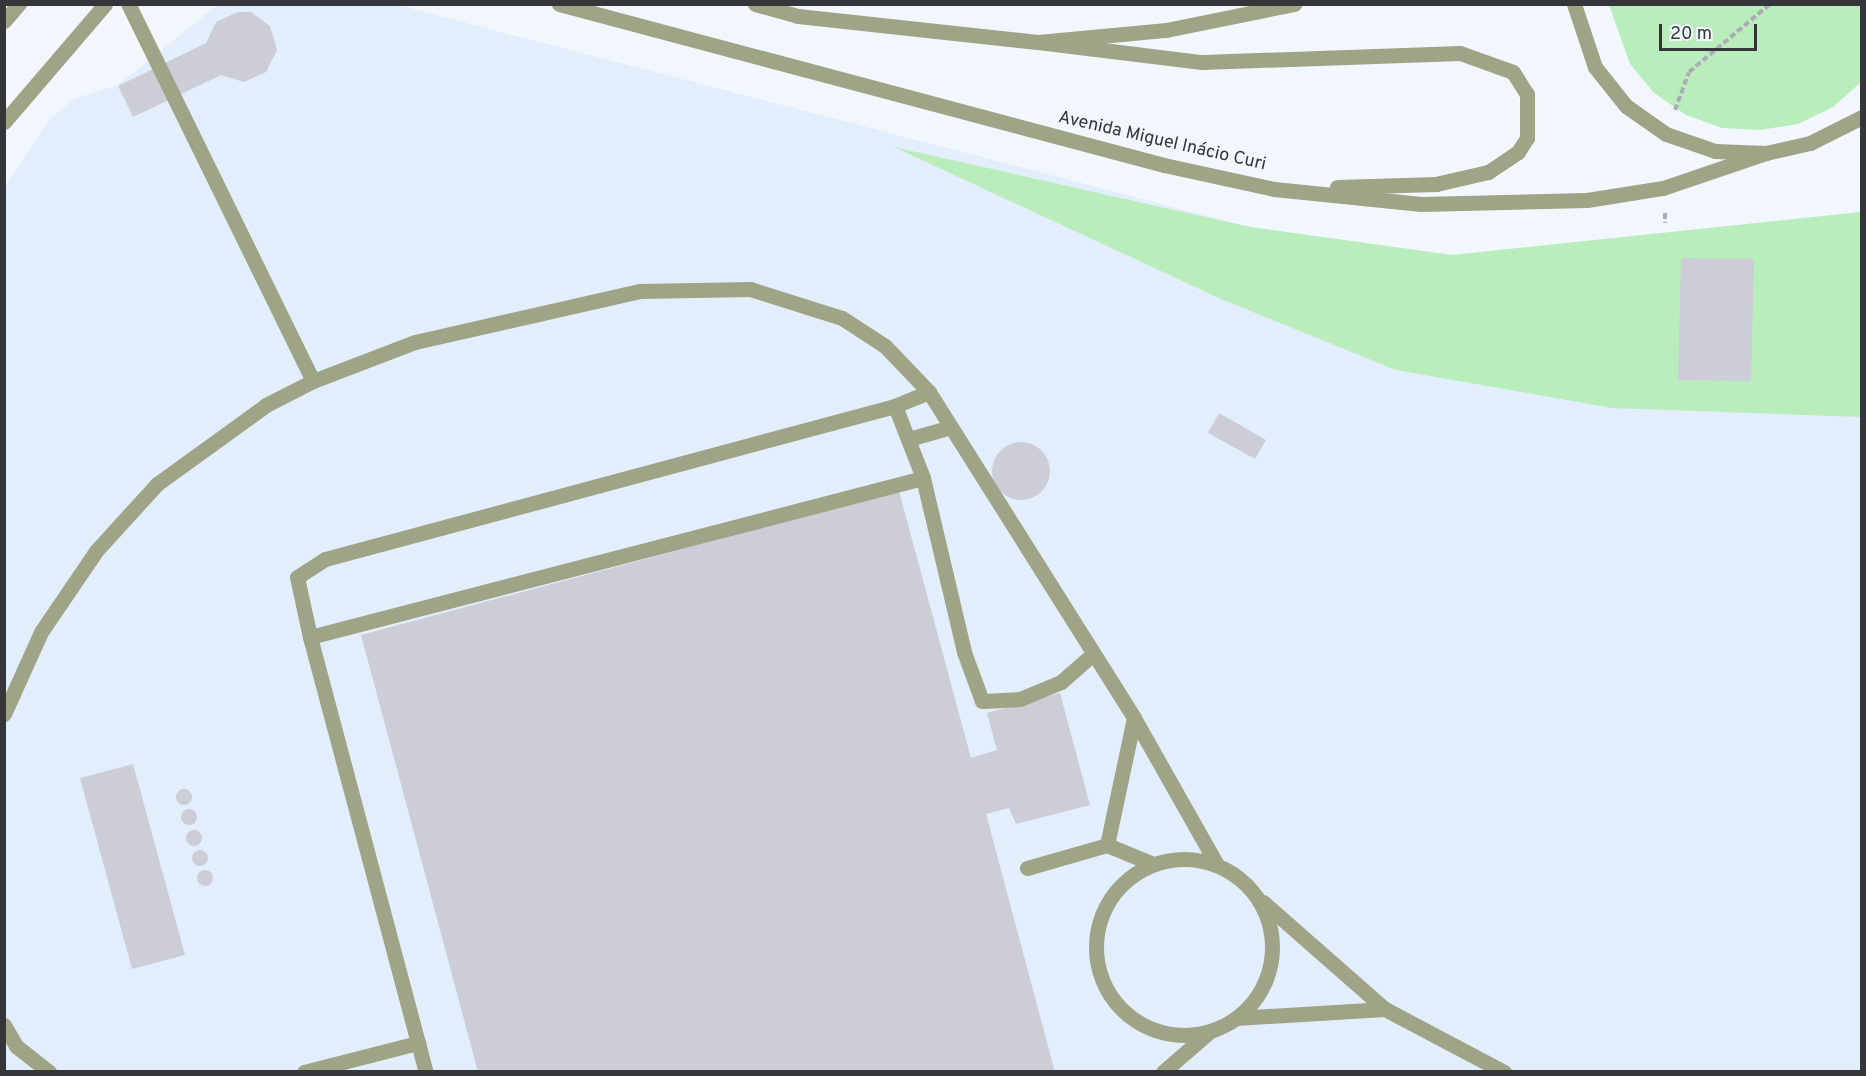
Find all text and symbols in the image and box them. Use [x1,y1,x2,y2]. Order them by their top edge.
scale bar [1662,12,1760,50]
text: 20 m [1670,23,1712,46]
street label: Avenida Miguel Inácio Curi [1056,108,1268,176]

